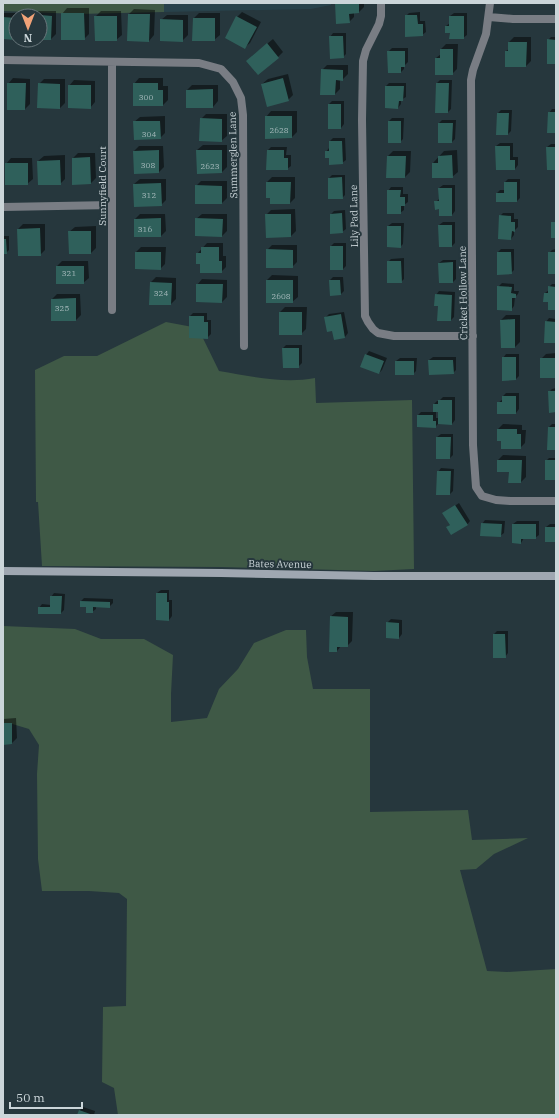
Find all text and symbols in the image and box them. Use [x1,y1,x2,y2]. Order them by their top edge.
north arrow [8,8,48,48]
text: N [23,31,32,45]
house number: 300 [139,92,153,102]
street label: Summerglen Lane [226,112,240,198]
house number: 2628 [269,125,289,135]
house number: 304 [142,129,156,139]
street label: Sunnyfield Court [96,146,109,226]
house number: 308 [141,160,155,170]
house number: 2623 [200,161,220,171]
street label: Lily Pad Lane [347,184,361,248]
house number: 312 [142,190,156,200]
house number: 316 [138,224,152,234]
street label: Cricket Hollow Lane [456,246,470,340]
house number: 321 [62,268,76,278]
house number: 324 [154,288,168,298]
house number: 2608 [271,291,291,301]
house number: 325 [55,303,69,313]
street label: Bates Avenue [248,557,312,571]
scale bar [10,1084,82,1110]
text: 50 m [16,1090,45,1105]

